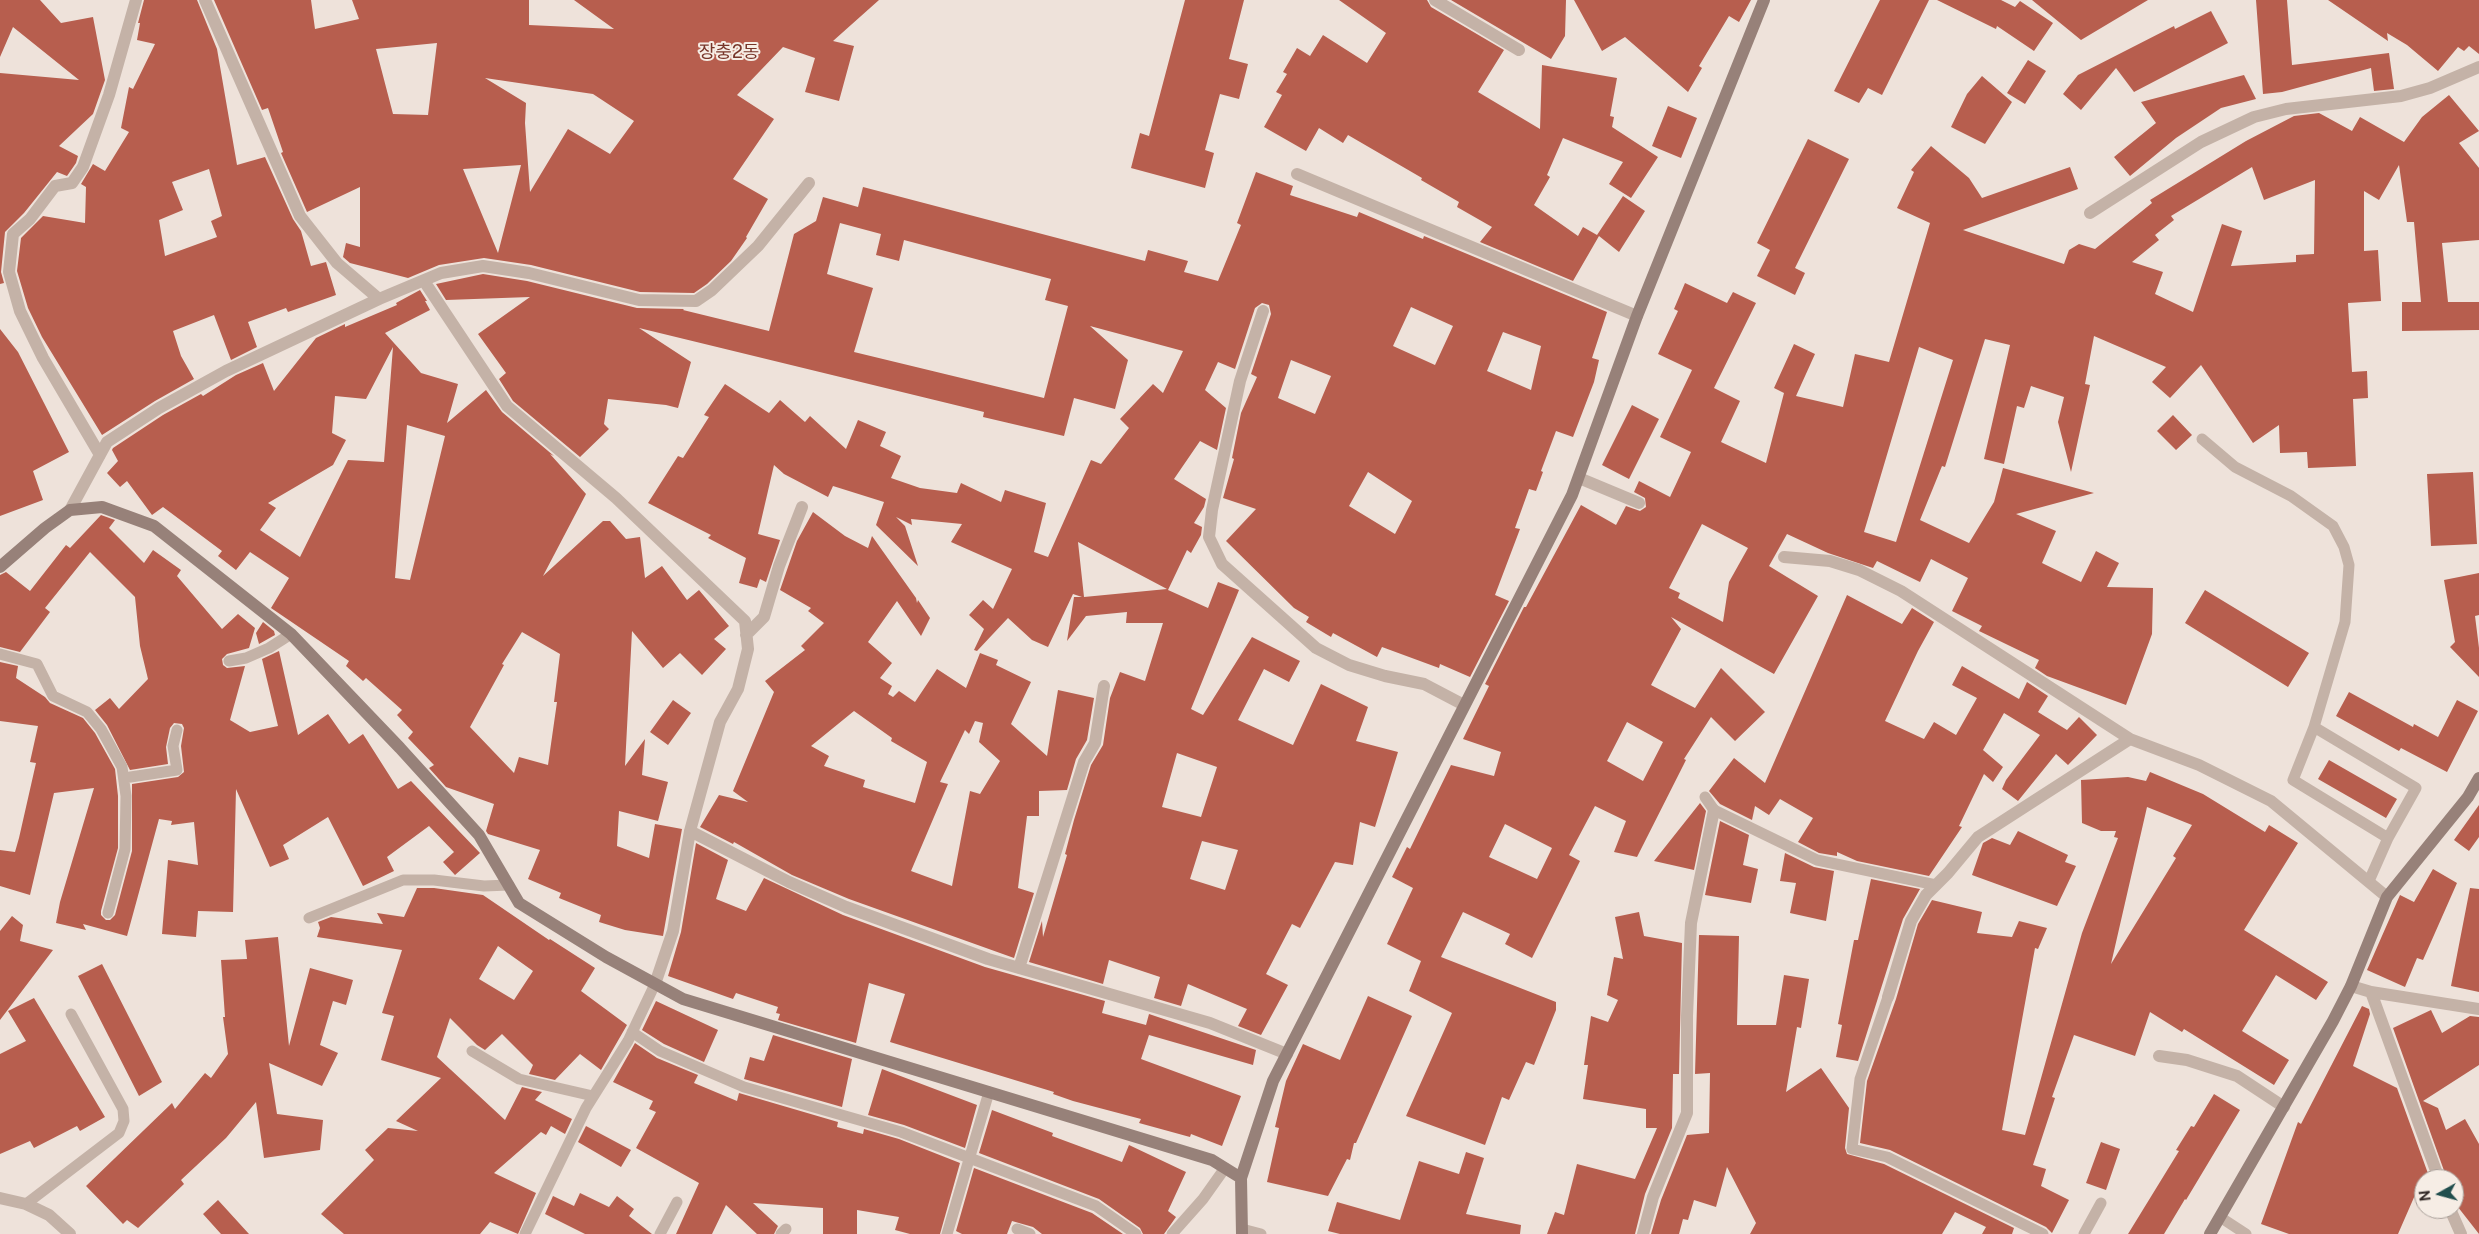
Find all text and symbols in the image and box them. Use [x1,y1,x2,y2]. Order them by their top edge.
district label: 장충2동 [699,41,759,63]
north arrow [2414,1169,2464,1219]
text: N [2416,1189,2434,1202]

